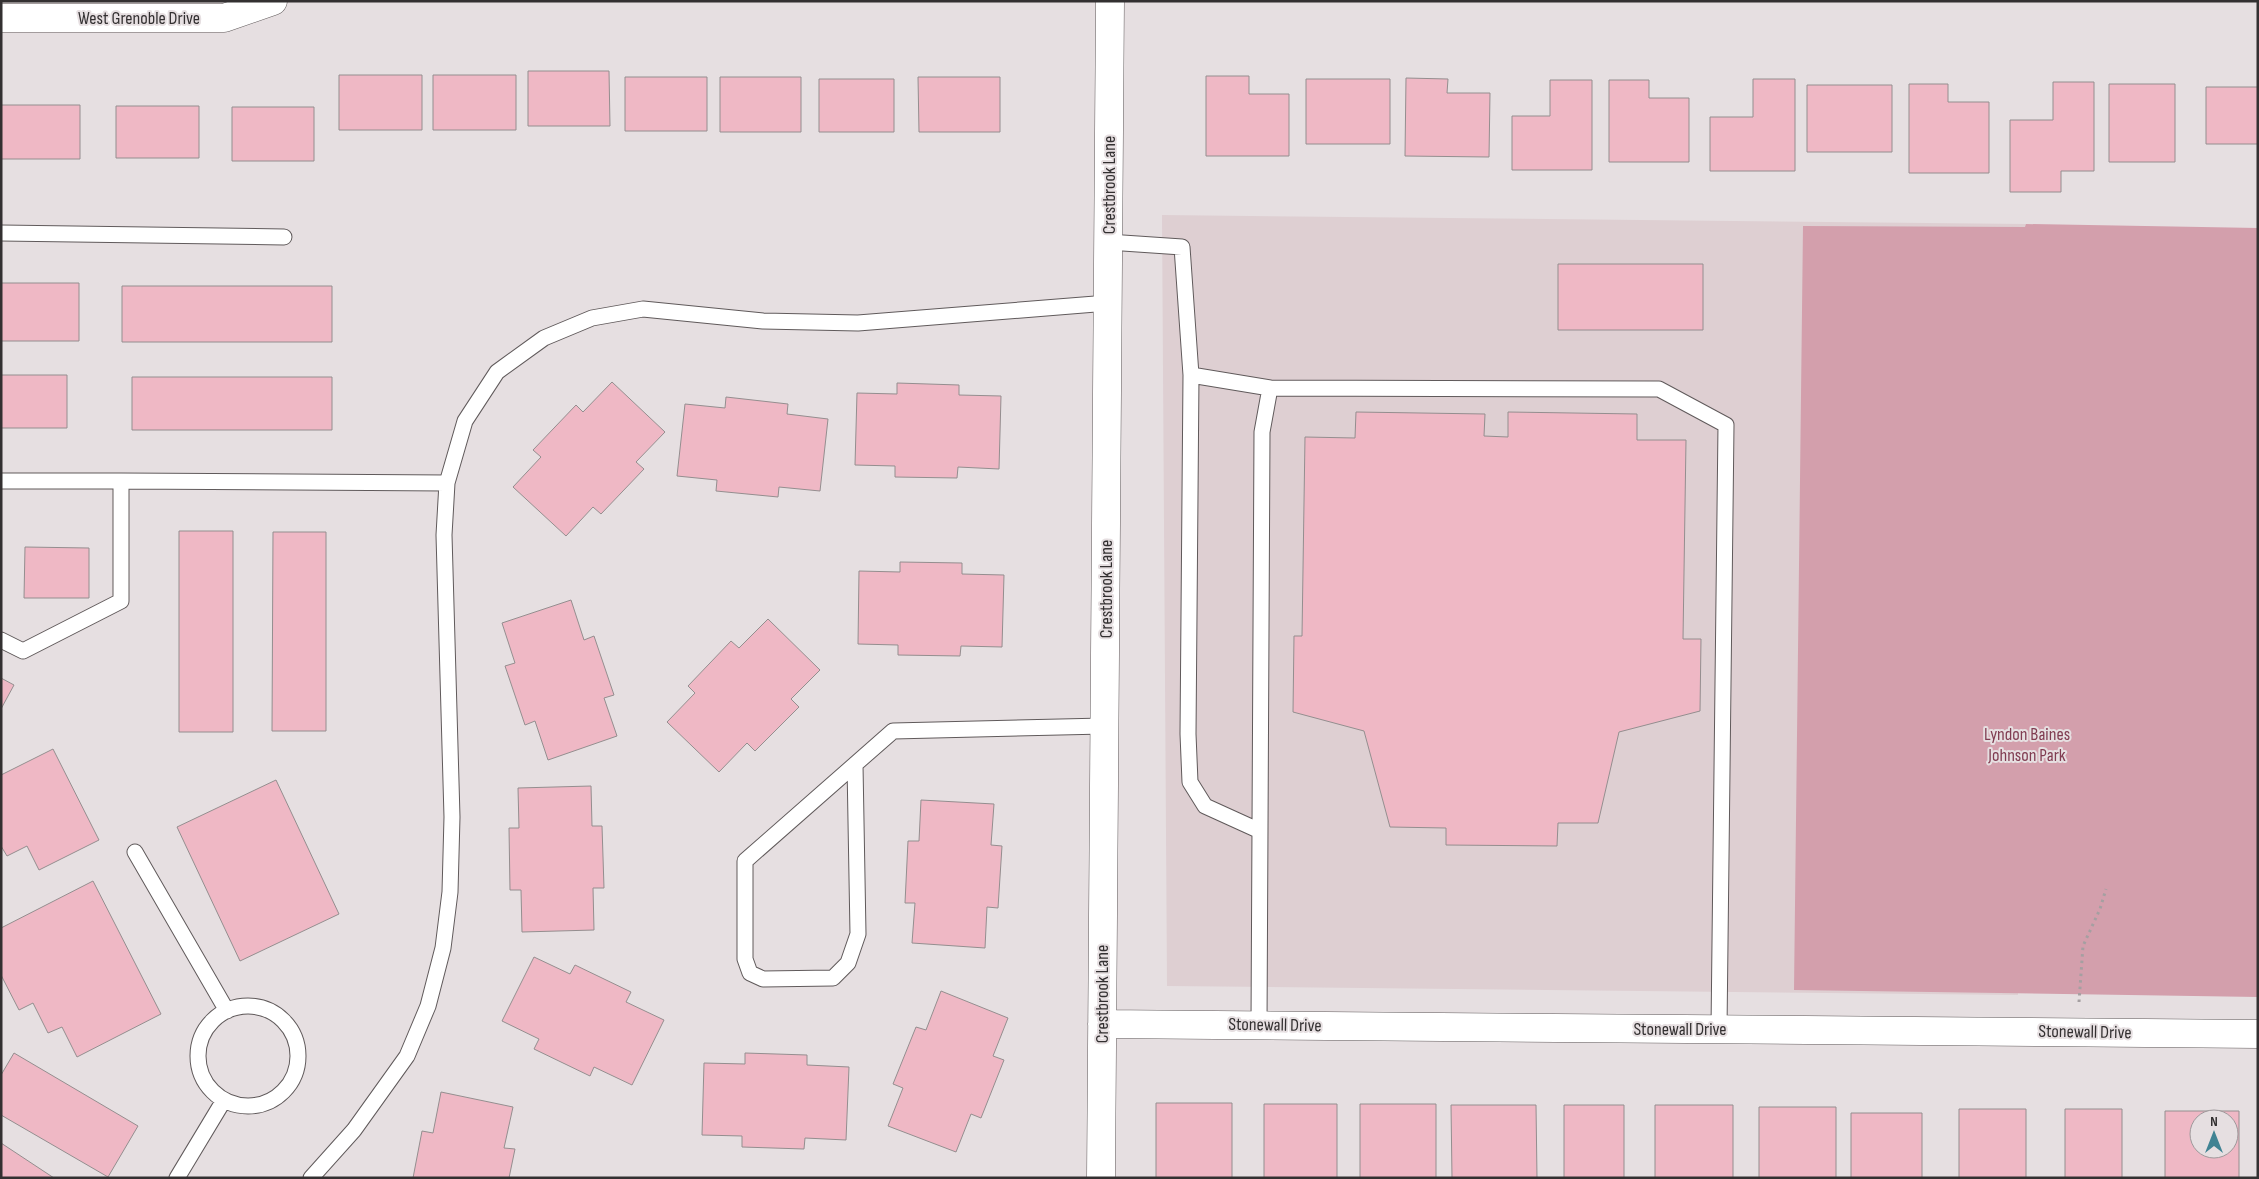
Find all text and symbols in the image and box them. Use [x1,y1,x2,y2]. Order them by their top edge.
street label: West Grenoble Drive [78,8,200,29]
street label: Crestbrook Lane [1099,136,1120,234]
street label: Crestbrook Lane [1096,540,1117,638]
park label: Lyndon Baines Johnson Park [1984,724,2070,766]
street label: Crestbrook Lane [1092,945,1113,1043]
street label: Stonewall Drive [1228,1014,1322,1036]
street label: Stonewall Drive [1633,1019,1727,1040]
street label: Stonewall Drive [2038,1021,2132,1043]
north arrow [2189,1109,2239,1159]
text: N [2210,1113,2218,1130]

